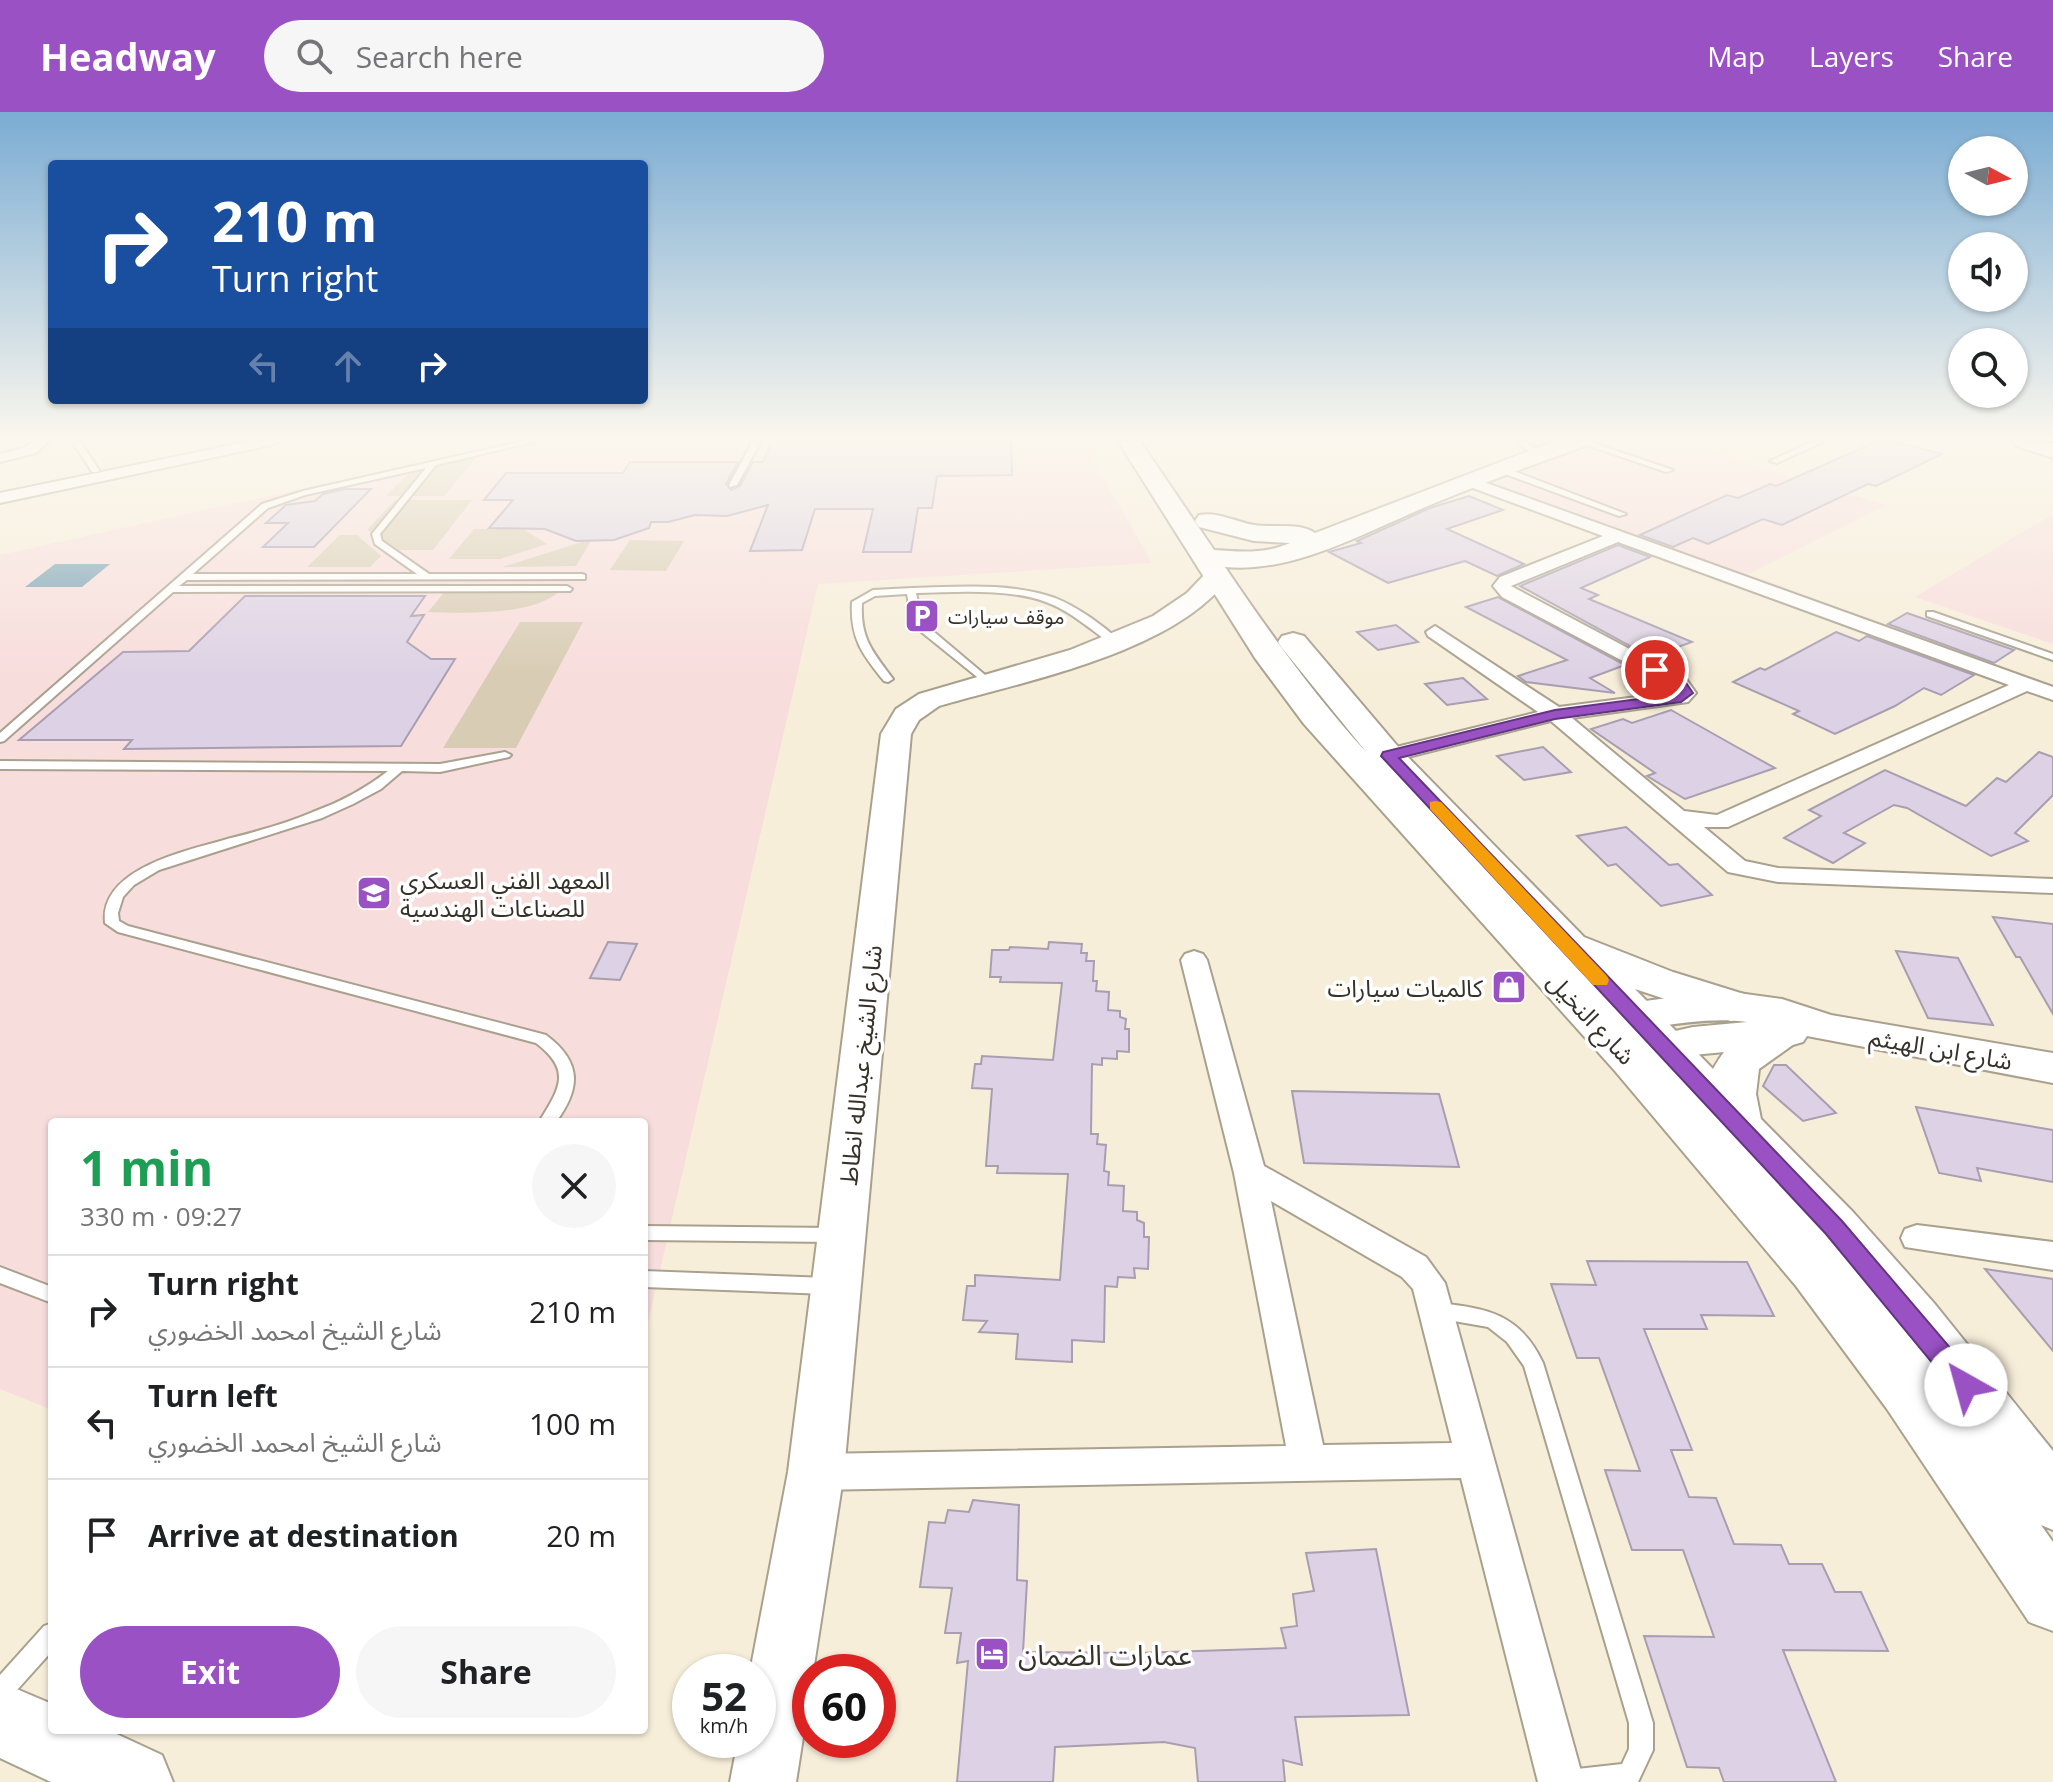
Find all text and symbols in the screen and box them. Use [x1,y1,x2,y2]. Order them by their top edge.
search box [264,20,824,92]
text: Headway [40,30,216,82]
icon: search [292,34,336,78]
text: Search here [356,36,523,77]
text: Map [1707,37,1765,75]
text: Layers [1809,37,1894,75]
text: Share [1938,37,2013,75]
north arrow [1948,136,2028,216]
map controls [1948,136,2028,408]
text: 210 m [212,182,378,258]
icon: right [80,192,184,296]
button: sound [1948,232,2028,312]
text: Turn right [212,254,378,303]
button: search [1948,328,2028,408]
icon: left [242,344,286,388]
icon: ahead [326,344,370,388]
icon: right [410,344,454,388]
parking icon: موقف سيارات [903,597,941,635]
place label: موقف سيارات [948,603,1064,630]
pin [1621,636,1689,704]
icon: arrive [1633,648,1677,692]
place label: المعهد الفني العسكري للصناعات الهندسية [400,863,610,924]
school or university icon: المعهد الفني العسكري للصناعات الهندسية [355,874,393,912]
street label: شارع الشيخ عبدالله انطاط [831,943,891,1187]
street label: شارع النخيل [1539,965,1643,1073]
shop icon: كالميات سيارات [1490,968,1528,1006]
place label: كالميات سيارات [1328,971,1484,1004]
street label: شارع ابن الهيثم [1867,1019,2015,1079]
text: 1 min [80,1135,213,1200]
button: close [532,1144,616,1228]
text: 330 m · 09:27 [80,1198,242,1234]
text: Turn right [148,1263,299,1304]
icon: right [80,1289,124,1333]
text: 210 m [529,1291,616,1332]
text: شارع الشيخ امحمد الخضوري [148,1312,442,1348]
position arrow [1924,1343,2008,1427]
text: Turn left [148,1375,278,1416]
icon: left [80,1401,124,1445]
text: 100 m [529,1403,616,1444]
text: شارع الشيخ امحمد الخضوري [148,1424,442,1460]
icon: arrive [80,1513,124,1557]
text: Arrive at destination [148,1515,459,1556]
text: 20 m [546,1515,616,1556]
button: Exit [80,1626,340,1718]
button: Share [356,1626,616,1718]
hotel icon: عمارات الضمان [973,1635,1011,1673]
place label: عمارات الضمان [1018,1635,1192,1673]
speed limit sign: 60 [792,1654,896,1758]
text: 52 [701,1668,747,1723]
text: km/h [700,1712,748,1739]

